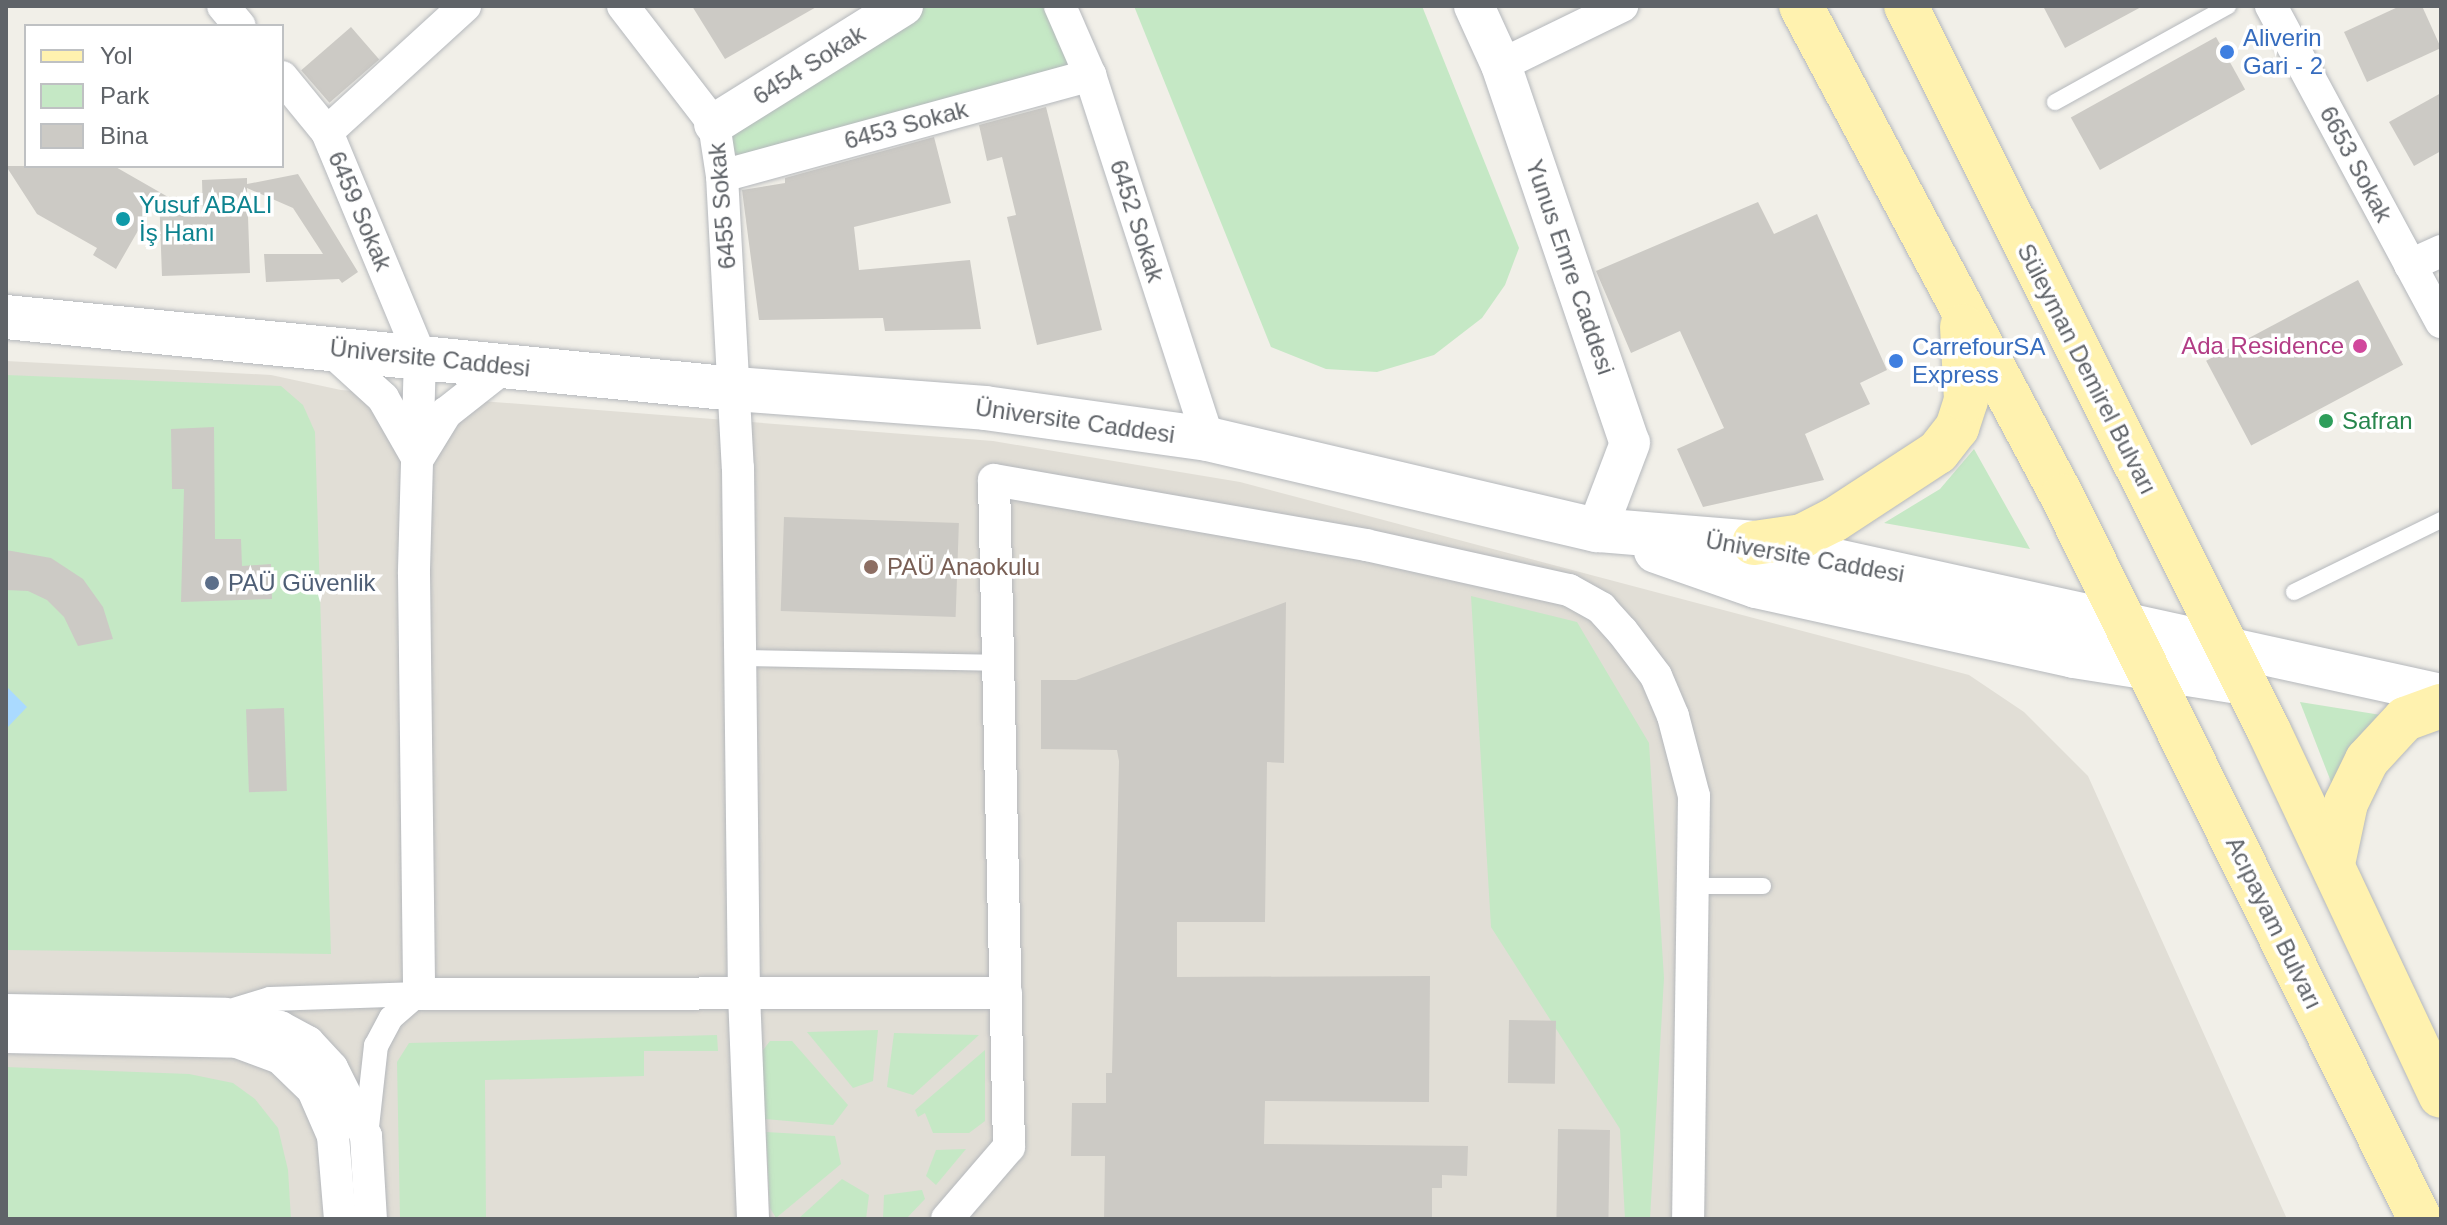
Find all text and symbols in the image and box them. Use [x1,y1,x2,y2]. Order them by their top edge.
street label: 6454 Sokak [748,19,870,111]
legend [24,24,284,168]
place label: Aliverin Gari - 2 [2243,24,2323,80]
text: Yol [100,42,132,69]
marker: Aliverin Gari - 2 [2218,43,2236,61]
text: Park [100,82,149,109]
street label: 6453 Sokak [841,95,971,155]
street label: 6653 Sokak [2314,101,2398,227]
text: Bina [100,122,148,149]
street label: 6455 Sokak [702,142,742,270]
street label: 6459 Sokak [322,147,398,275]
street label: 6452 Sokak [1104,156,1170,286]
street label: Yunus Emre Caddesi [1520,156,1620,378]
place label: Yusuf ABALI İş Hanı [139,191,274,247]
marker: Yusuf ABALI İş Hanı [114,210,132,228]
street label: Süleyman Demirel Bulvarı [2011,239,2163,499]
place label: Ada Residence [2181,332,2344,360]
street label: Üniversite Caddesi [328,333,532,383]
place label: CarrefourSA Express [1912,333,2045,389]
marker: Ada Residence [2351,337,2369,355]
marker: CarrefourSA Express [1887,352,1905,370]
street label: Üniversite Caddesi [973,393,1177,449]
place label: Safran [2342,407,2413,435]
marker: Safran [2317,412,2335,430]
street label: Üniversite Caddesi [1703,525,1907,589]
place label: PAÜ Anaokulu [887,553,1041,581]
marker: PAÜ Anaokulu [862,558,880,576]
place label: PAÜ Güvenlik [228,569,376,597]
marker: PAÜ Güvenlik [203,574,221,592]
street label: Acıpayam Bulvarı [2220,832,2328,1014]

